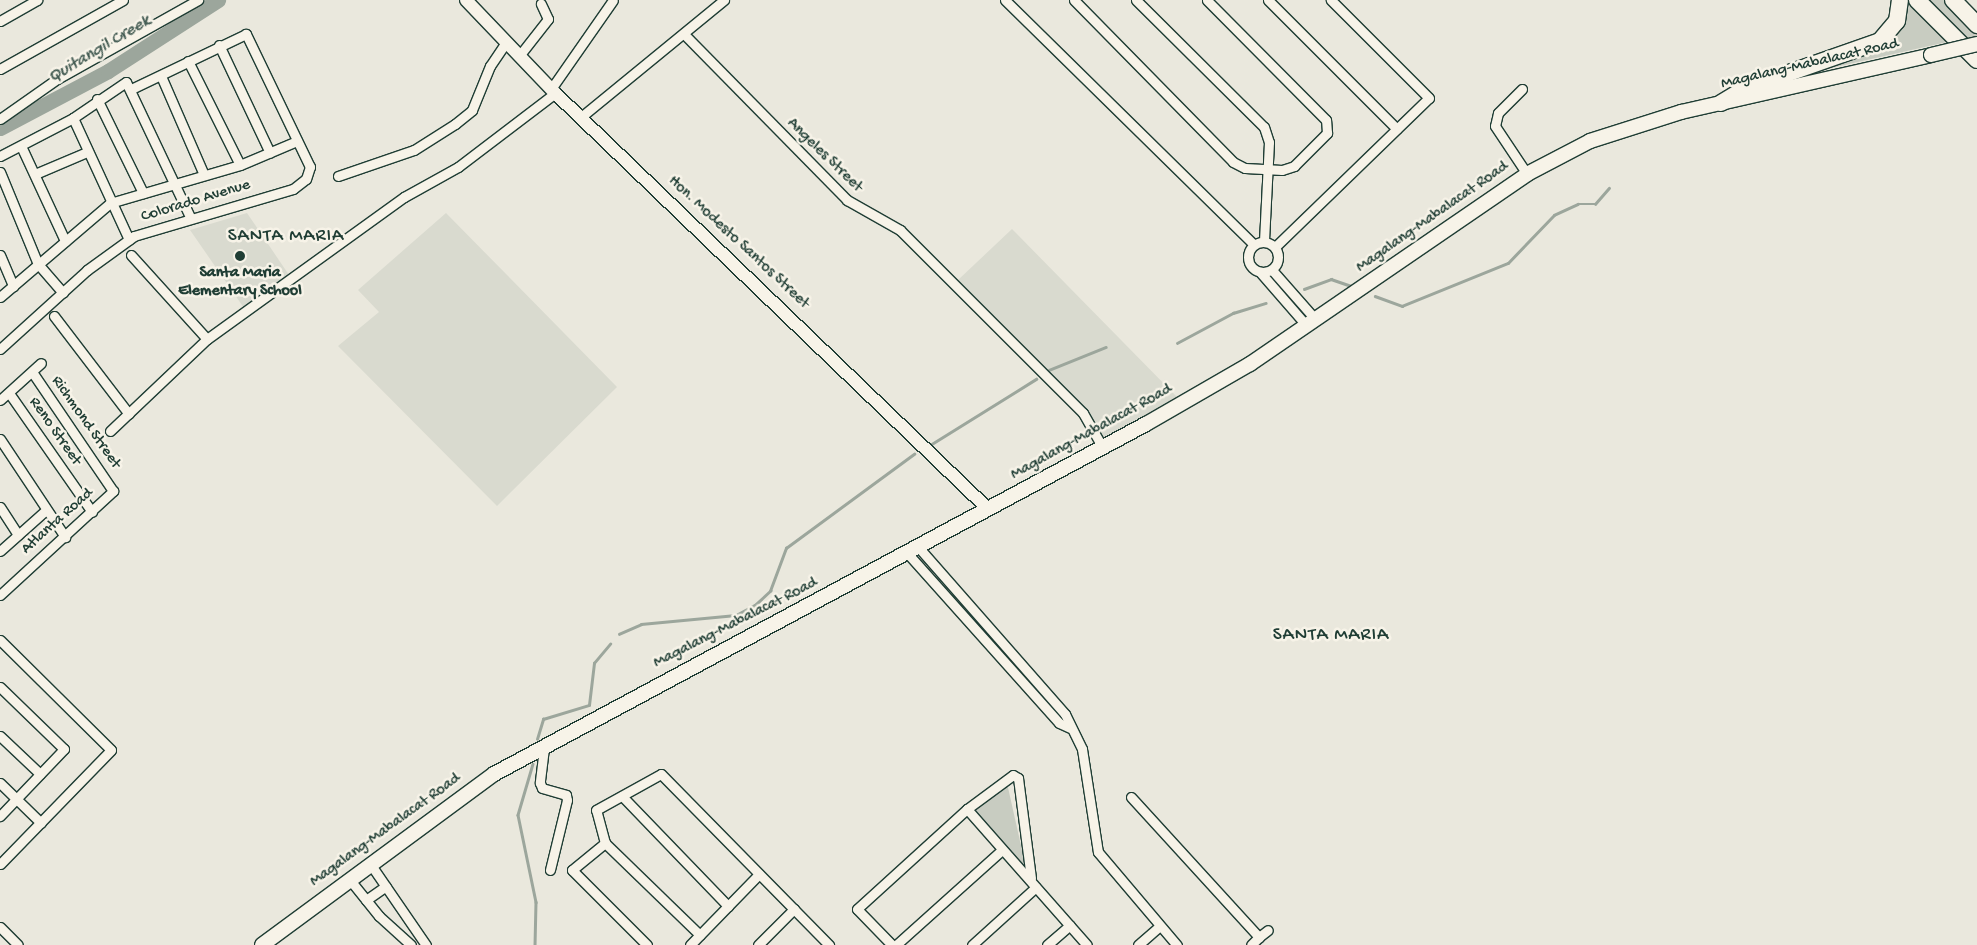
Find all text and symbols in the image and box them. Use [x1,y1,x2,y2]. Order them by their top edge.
water label: Quitangil Creek [45,11,155,89]
street label: Magalang-Mabalacat Road [1719,35,1901,95]
street label: Angeles Street [782,115,866,197]
street label: Magalang-Mabalacat Road [1353,158,1513,278]
street label: Hon. Modesto Santos Street [663,172,813,314]
street label: Colorado Avenue [139,176,253,228]
district label: SANTA MARIA [226,226,346,248]
marker: Santa Maria Elementary School [234,250,246,262]
place label: Santa Maria Elementary School [178,264,302,302]
street label: Richmond Street [46,373,124,473]
street label: Magalang-Mabalacat Road [1008,381,1176,485]
street label: Reno Street [23,394,85,470]
street label: Atlanta Road [18,485,98,559]
street label: Magalang-Mabalacat Road [651,574,821,674]
district label: SANTA MARIA [1271,625,1391,647]
street label: Magalang-Mabalacat Road [307,770,465,892]

